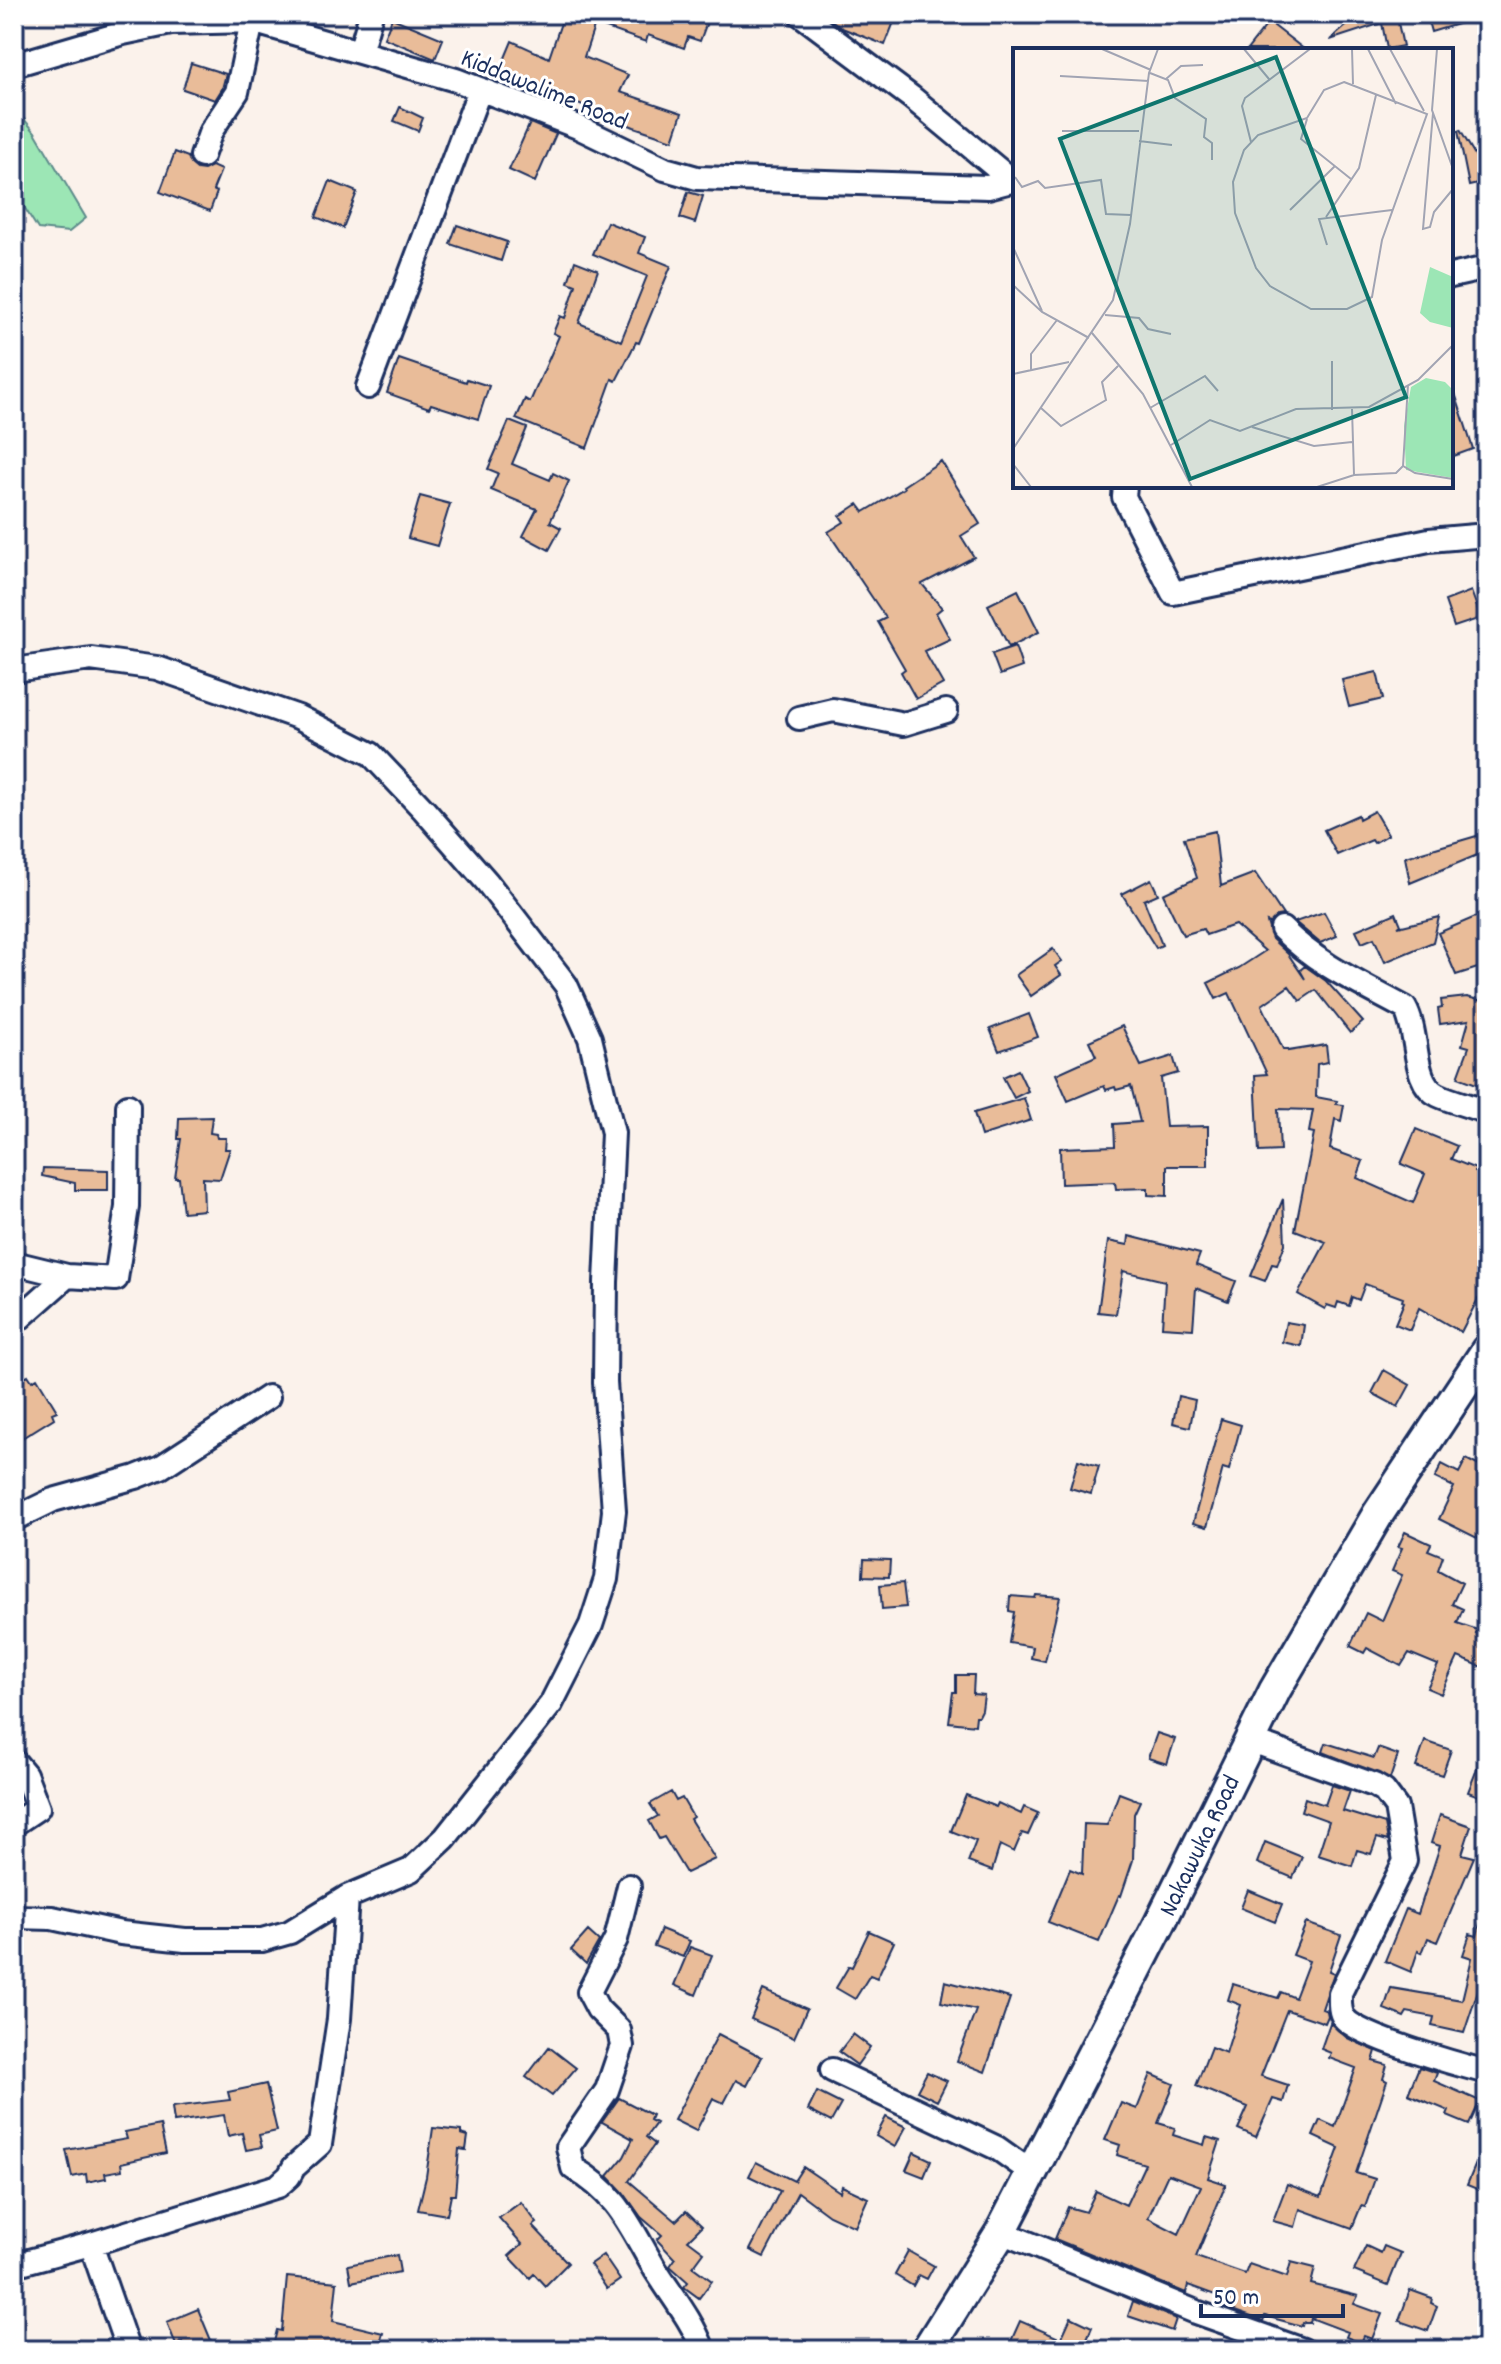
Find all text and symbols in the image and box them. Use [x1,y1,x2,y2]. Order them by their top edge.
street label: Kiddawalime Road [455,41,633,142]
inset map [1013,48,1453,488]
street label: Nakawuka Road [1151,1770,1251,1924]
scale bar [1201,2268,1343,2318]
text: 50 m [1213,2282,1259,2316]

